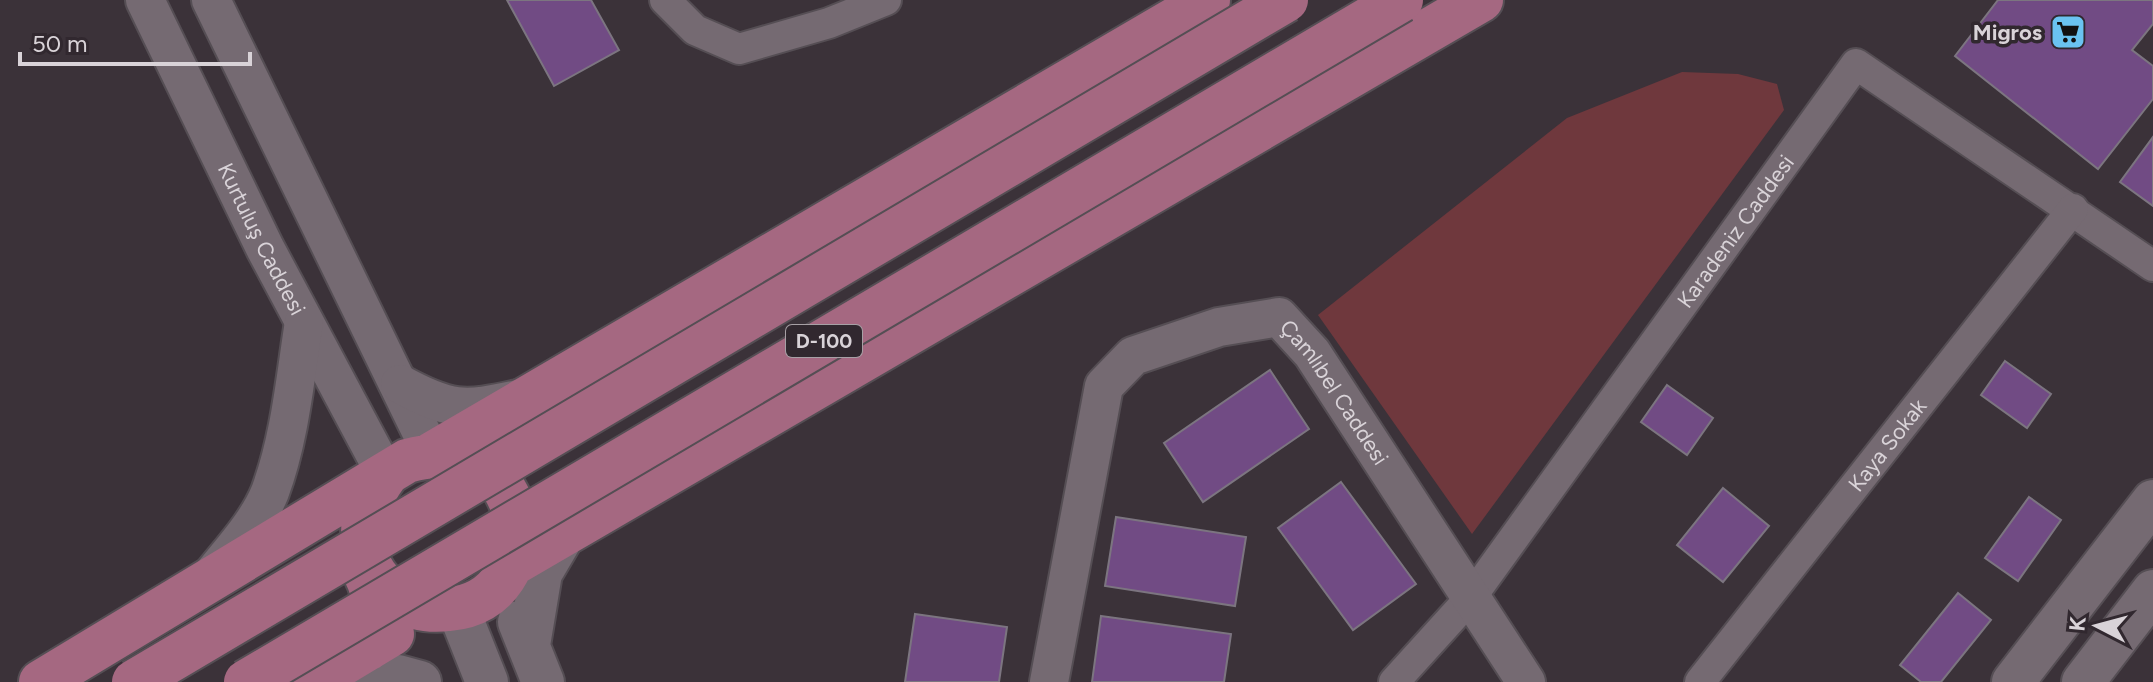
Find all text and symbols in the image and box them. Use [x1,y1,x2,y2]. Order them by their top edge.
supermarket icon: Migros [2049,13,2087,51]
scale bar [20,16,250,66]
place label: Migros [1973,19,2042,46]
text: 50 m [32,29,88,58]
street label: Karadeniz Caddesi [1672,150,1800,313]
street label: Kurtuluş Caddesi [212,159,311,320]
street label: Çamlıbel Caddesi [1274,314,1394,470]
road number: D-100 [786,325,862,357]
street label: Kaya Sokak [1842,393,1933,497]
north arrow [2057,586,2137,666]
text: K [2063,615,2092,633]

